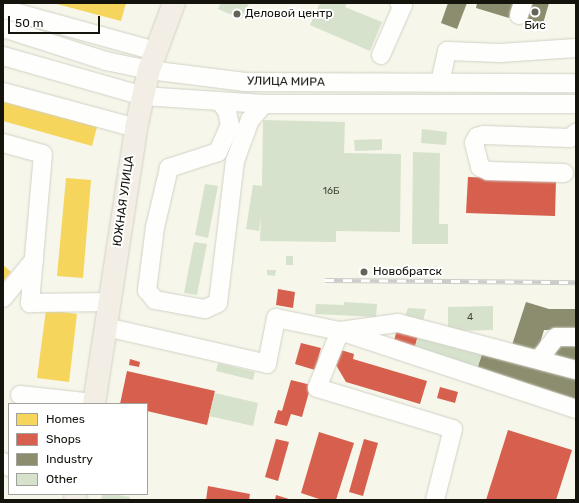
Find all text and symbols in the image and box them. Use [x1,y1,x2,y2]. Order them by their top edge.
place label: Деловой центр [245,7,333,21]
marker: Бис [530,7,540,17]
scale bar [10,8,102,34]
marker: Деловой центр [232,9,242,19]
text: 50 m [15,16,43,30]
place label: Бис [524,19,546,33]
street label: УЛИЦА МИРА [247,74,325,90]
street label: ЮЖНАЯ УЛИЦА [110,155,138,247]
house number: 16Б [323,186,339,198]
place label: Новобратск [373,265,442,279]
marker: Новобратск [358,266,370,278]
house number: 4 [467,312,473,324]
legend [8,403,148,495]
text: Homes [46,412,85,426]
text: Shops [46,432,81,446]
text: Industry [46,452,93,466]
text: Other [46,472,77,486]

